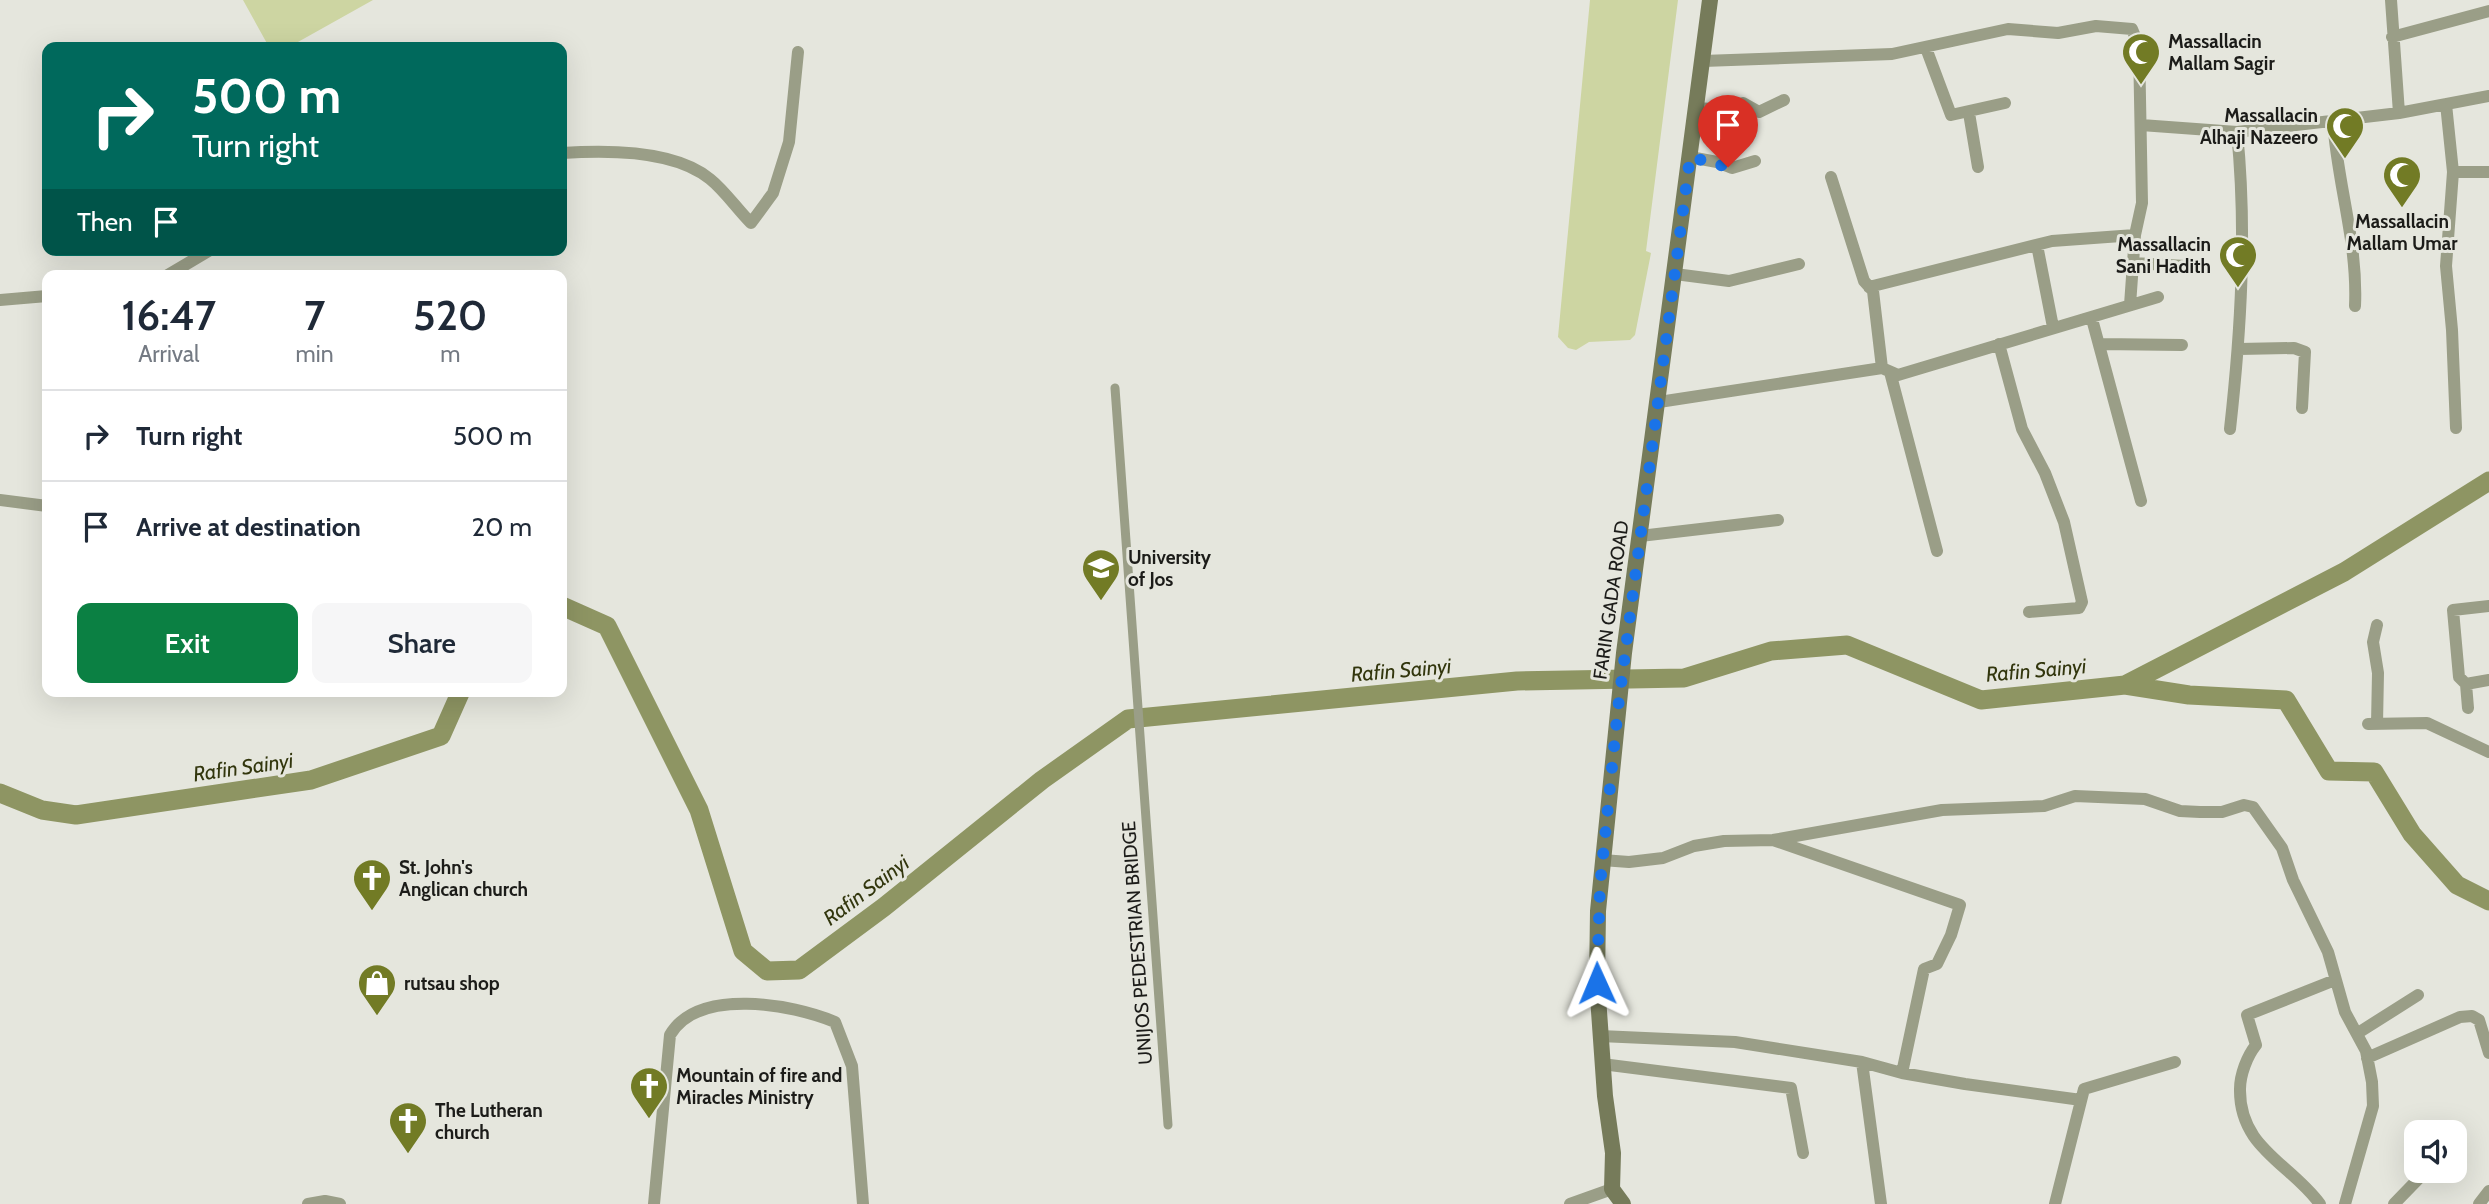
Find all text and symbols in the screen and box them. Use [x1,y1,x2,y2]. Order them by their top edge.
place label: Massallacin Mallam Sagir [2168,30,2275,75]
mosque icon: Massallacin Mallam Sagir [2120,31,2162,86]
text: 500 m [192,66,341,125]
icon: right [77,70,168,161]
pin [1698,95,1758,167]
place label: Massallacin Alhaji Nazeero [2200,104,2318,149]
mosque icon: Massallacin Alhaji Nazeero [2324,105,2366,160]
icon: arrive [1709,106,1747,144]
text: Turn right [192,126,319,165]
mosque icon: Massallacin Mallam Umar [2381,154,2423,209]
icon: arrive [147,203,185,241]
text: Then [77,206,133,238]
place label: Massallacin Mallam Umar [2347,210,2458,255]
place label: Massallacin Sani Hadith [2116,233,2211,278]
mosque icon: Massallacin Sani Hadith [2217,234,2259,289]
text: 16:47 [122,289,216,341]
text: 7 [304,289,325,341]
text: 520 [413,289,487,341]
text: Arrival [138,340,199,368]
text: min [296,340,334,368]
text: m [440,340,460,368]
icon: right [77,417,115,455]
text: Turn right [136,420,242,452]
text: 500 m [453,420,532,452]
icon: arrive [77,508,115,546]
text: Arrive at destination [136,511,361,543]
text: 20 m [472,511,532,543]
street label: FARIN GADA ROAD [1588,519,1634,681]
place label: University of Jos [1128,546,1212,591]
school or university icon: University of Jos [1080,547,1122,602]
button: Exit [77,603,298,683]
button: Share [312,603,532,683]
water label: Rafin Sainyi [1350,653,1453,687]
water label: Rafin Sainyi [1985,653,2088,687]
water label: Rafin Sainyi [191,748,295,786]
street label: UNIJOS PEDESTRIAN BRIDGE [1117,820,1157,1066]
water label: Rafin Sainyi [818,849,914,930]
place label: St. John's Anglican church [399,856,528,901]
church icon: St. John's Anglican church [351,857,393,912]
position arrow [1560,946,1634,1020]
shop icon: rutsau shop [356,962,398,1017]
place label: rutsau shop [404,972,500,995]
place label: Mountain of fire and Miracles Ministry [676,1064,842,1109]
church icon: Mountain of fire and Miracles Ministry [628,1065,670,1120]
place label: The Lutheran church [435,1099,543,1144]
church icon: The Lutheran church [387,1100,429,1155]
map controls [2404,1120,2467,1183]
button: sound [2404,1120,2467,1183]

